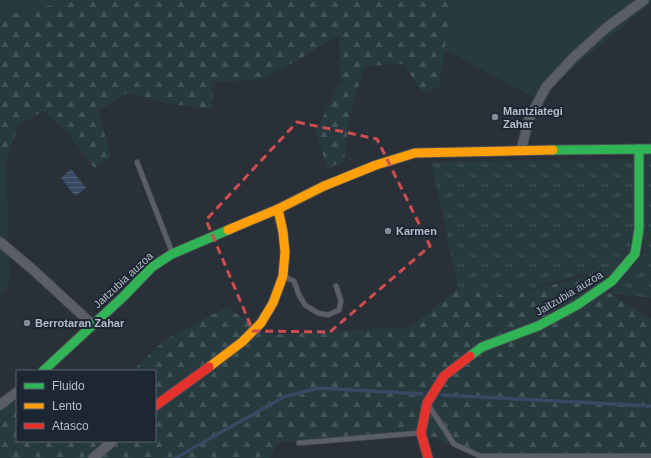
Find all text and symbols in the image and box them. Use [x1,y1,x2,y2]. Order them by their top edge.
place label: Mantziategi Zahar [503,105,563,130]
marker: Mantziategi Zahar [490,112,500,122]
place label: Karmen [396,225,437,237]
marker: Karmen [383,226,393,236]
street label: Jaitzubia auzoa [91,249,156,310]
street label: Jaitzubia auzoa [533,268,606,318]
place label: Berrotaran Zahar [35,317,125,329]
marker: Berrotaran Zahar [22,318,32,328]
legend [16,370,156,442]
text: Fluido [52,379,85,393]
text: Lento [52,399,82,413]
text: Atasco [52,419,89,433]

